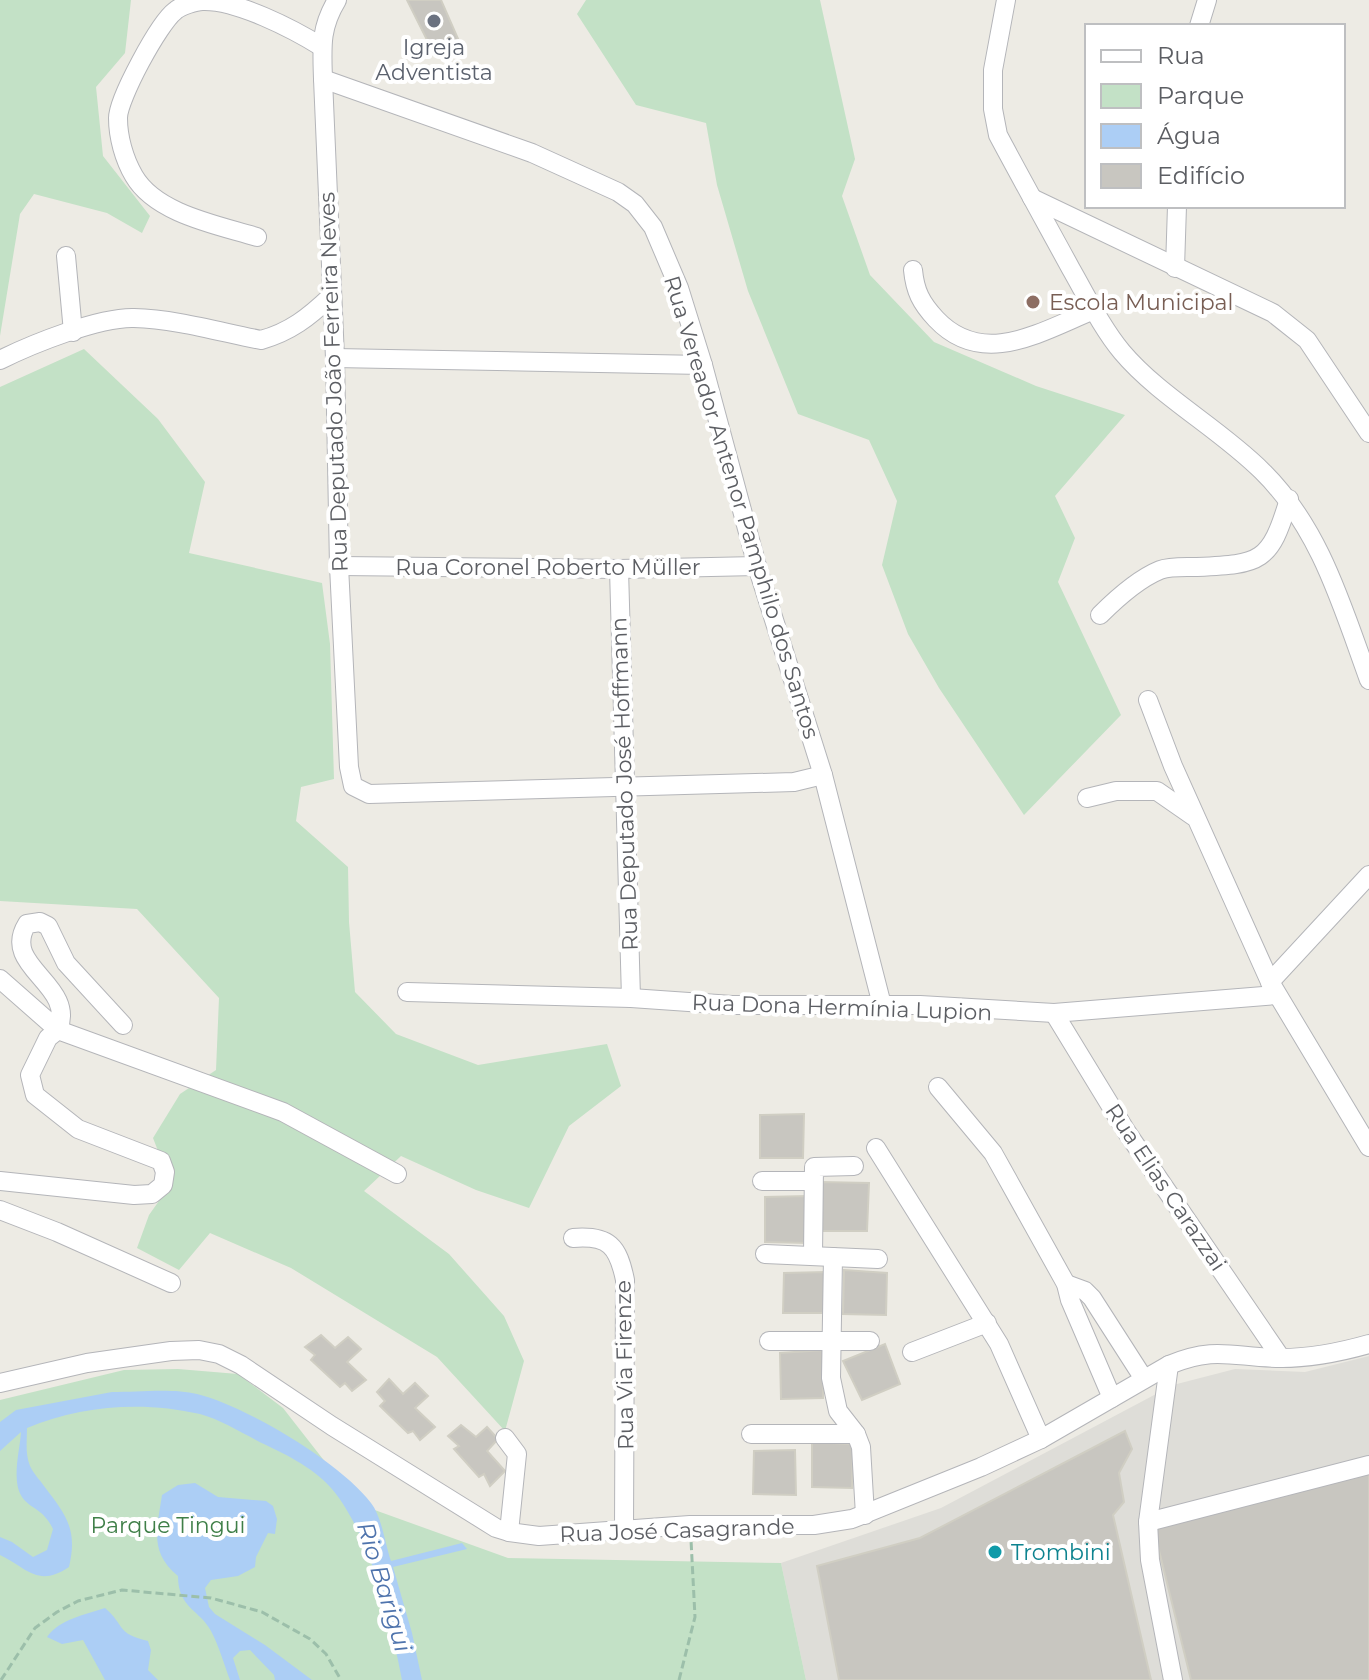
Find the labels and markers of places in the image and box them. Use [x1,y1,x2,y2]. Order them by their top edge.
marker: Igreja Adventista [425,12,443,30]
place label: Igreja Adventista [375,34,493,86]
place label: Escola Municipal [1049,289,1233,316]
marker: Escola Municipal [1024,293,1042,311]
place label: Trombini [1011,1539,1111,1566]
marker: Trombini [986,1543,1004,1561]

